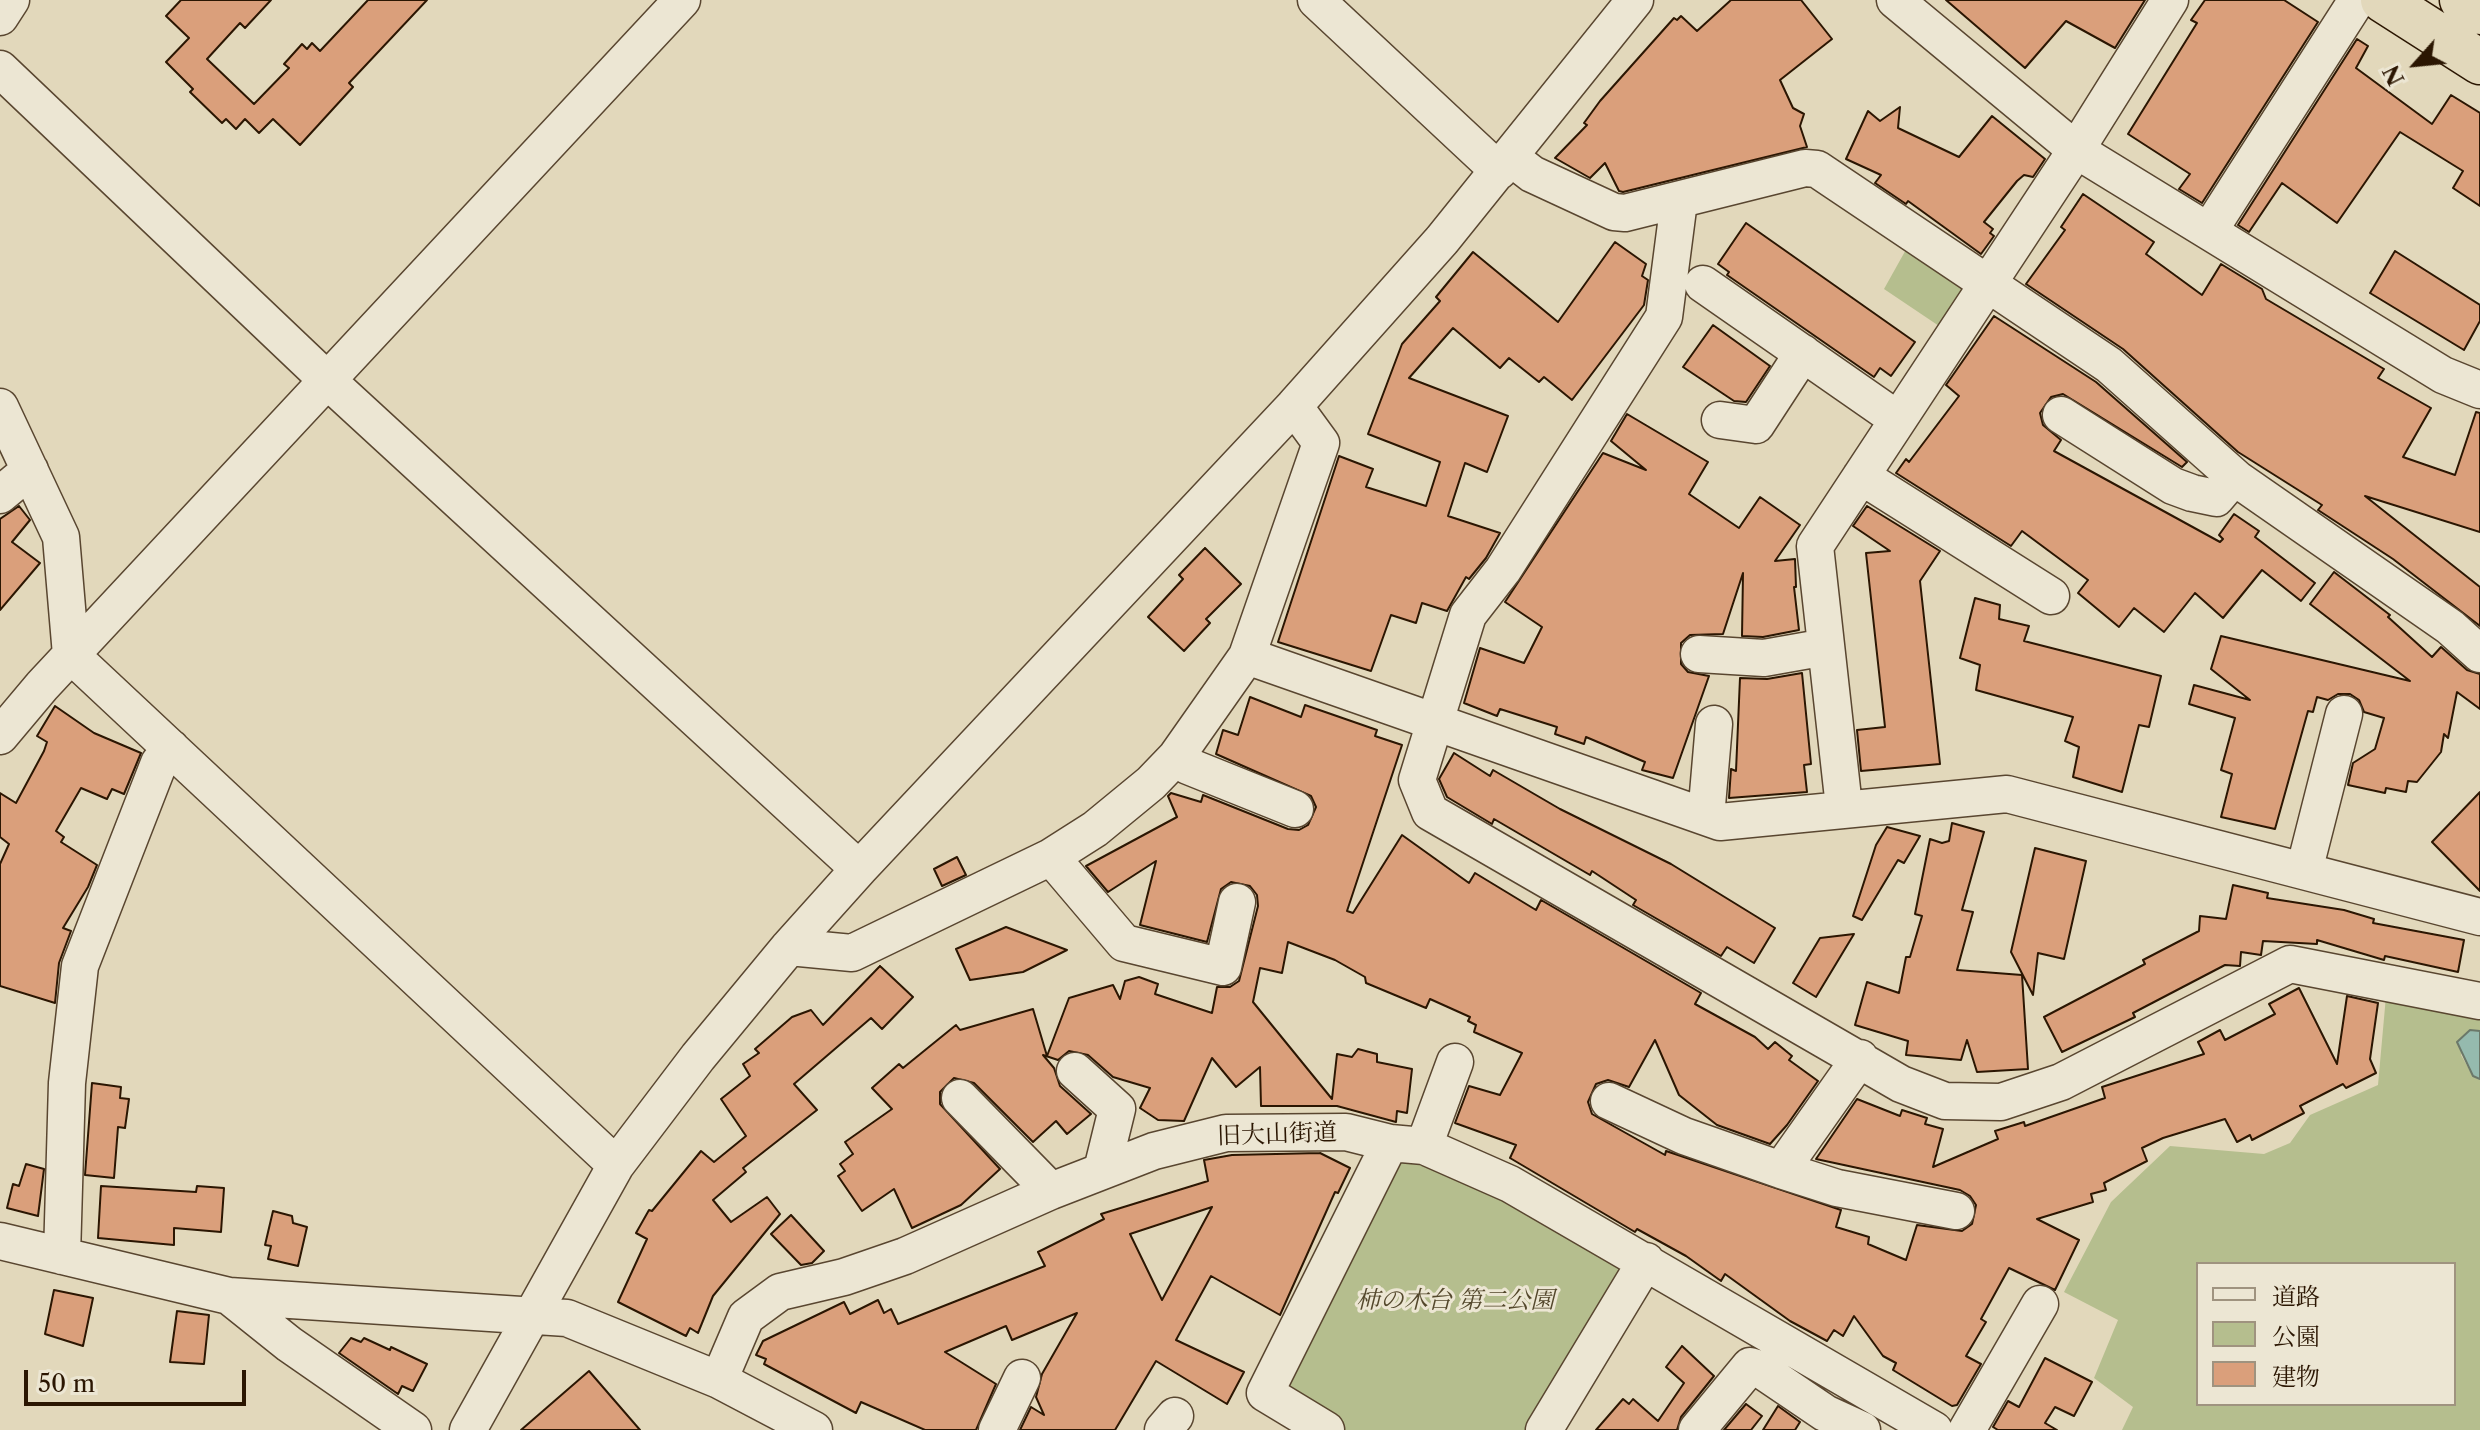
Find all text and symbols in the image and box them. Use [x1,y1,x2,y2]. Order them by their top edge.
north arrow [2376,24,2456,104]
text: N [2378,60,2411,90]
street label: 旧大山街道 [1217,1119,1337,1151]
legend [2196,1262,2456,1406]
text: 道路 [2272,1282,2320,1311]
park label: 柿の木台 第二公園 [1356,1287,1554,1315]
text: 公園 [2272,1322,2320,1351]
scale bar [28,1354,250,1404]
text: 建物 [2272,1362,2320,1391]
text: 50 m [38,1369,95,1398]

